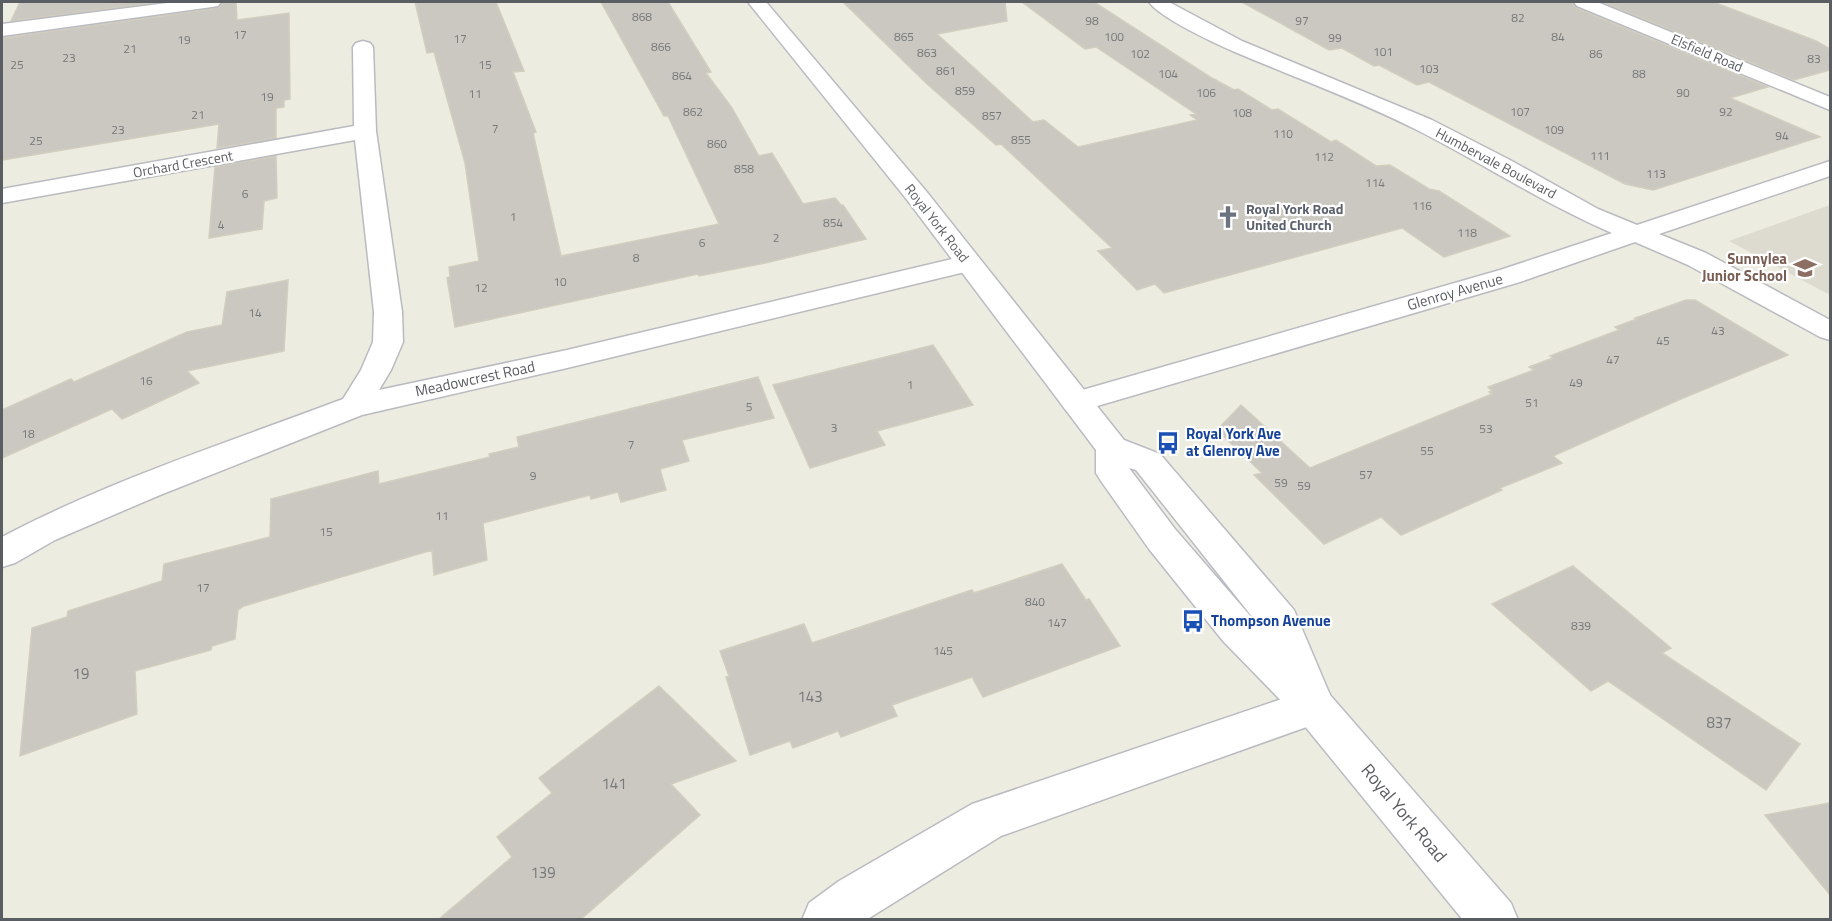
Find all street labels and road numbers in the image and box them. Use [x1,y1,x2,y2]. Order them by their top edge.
street label: Elsfield Road [1668,28,1746,77]
street label: Humbervale Boulevard [1432,122,1560,203]
street label: Orchard Crescent [131,144,235,183]
street label: Royal York Road [900,179,975,266]
street label: Glenroy Avenue [1404,267,1505,316]
street label: Meadowcrest Road [413,355,537,402]
street label: Royal York Road [1355,757,1454,868]

